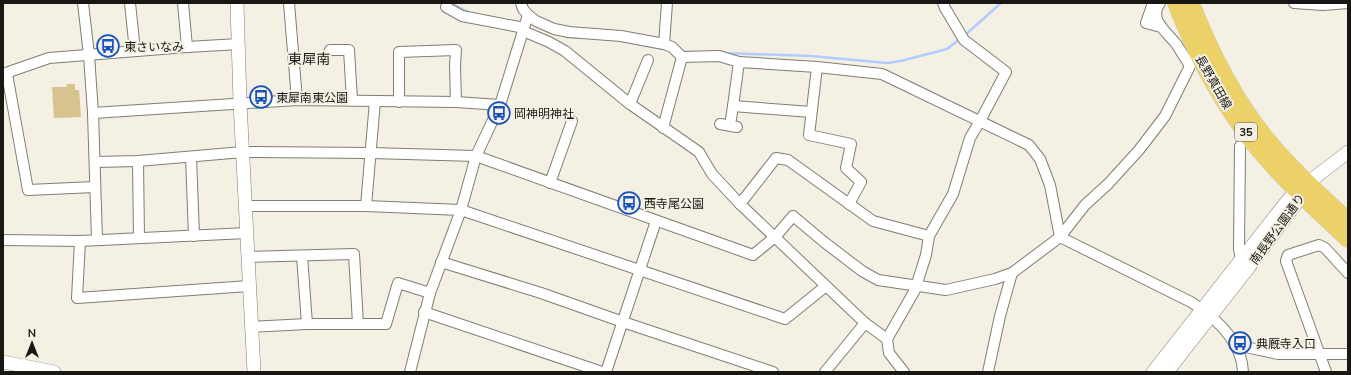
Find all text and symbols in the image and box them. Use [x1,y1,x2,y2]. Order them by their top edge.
bus stop icon: 東さいなみ [95,33,121,59]
place label: 東さいなみ [124,39,184,54]
district label: 東犀南 [288,50,330,68]
street label: 長野真田線 [1193,52,1235,112]
bus stop icon: 東犀南東公園 [248,84,274,110]
place label: 東犀南東公園 [276,90,348,105]
bus stop icon: 岡神明神社 [486,100,512,126]
place label: 岡神明神社 [514,106,574,121]
road number: 35 [1235,123,1257,141]
bus stop icon: 西寺尾公園 [616,190,642,216]
street label: 南長野公園通り [1246,191,1308,267]
place label: 西寺尾公園 [644,196,704,211]
north arrow [12,323,52,363]
text: N [28,326,36,340]
bus stop icon: 典厩寺入口 [1227,330,1253,356]
place label: 典厩寺入口 [1256,336,1316,351]

